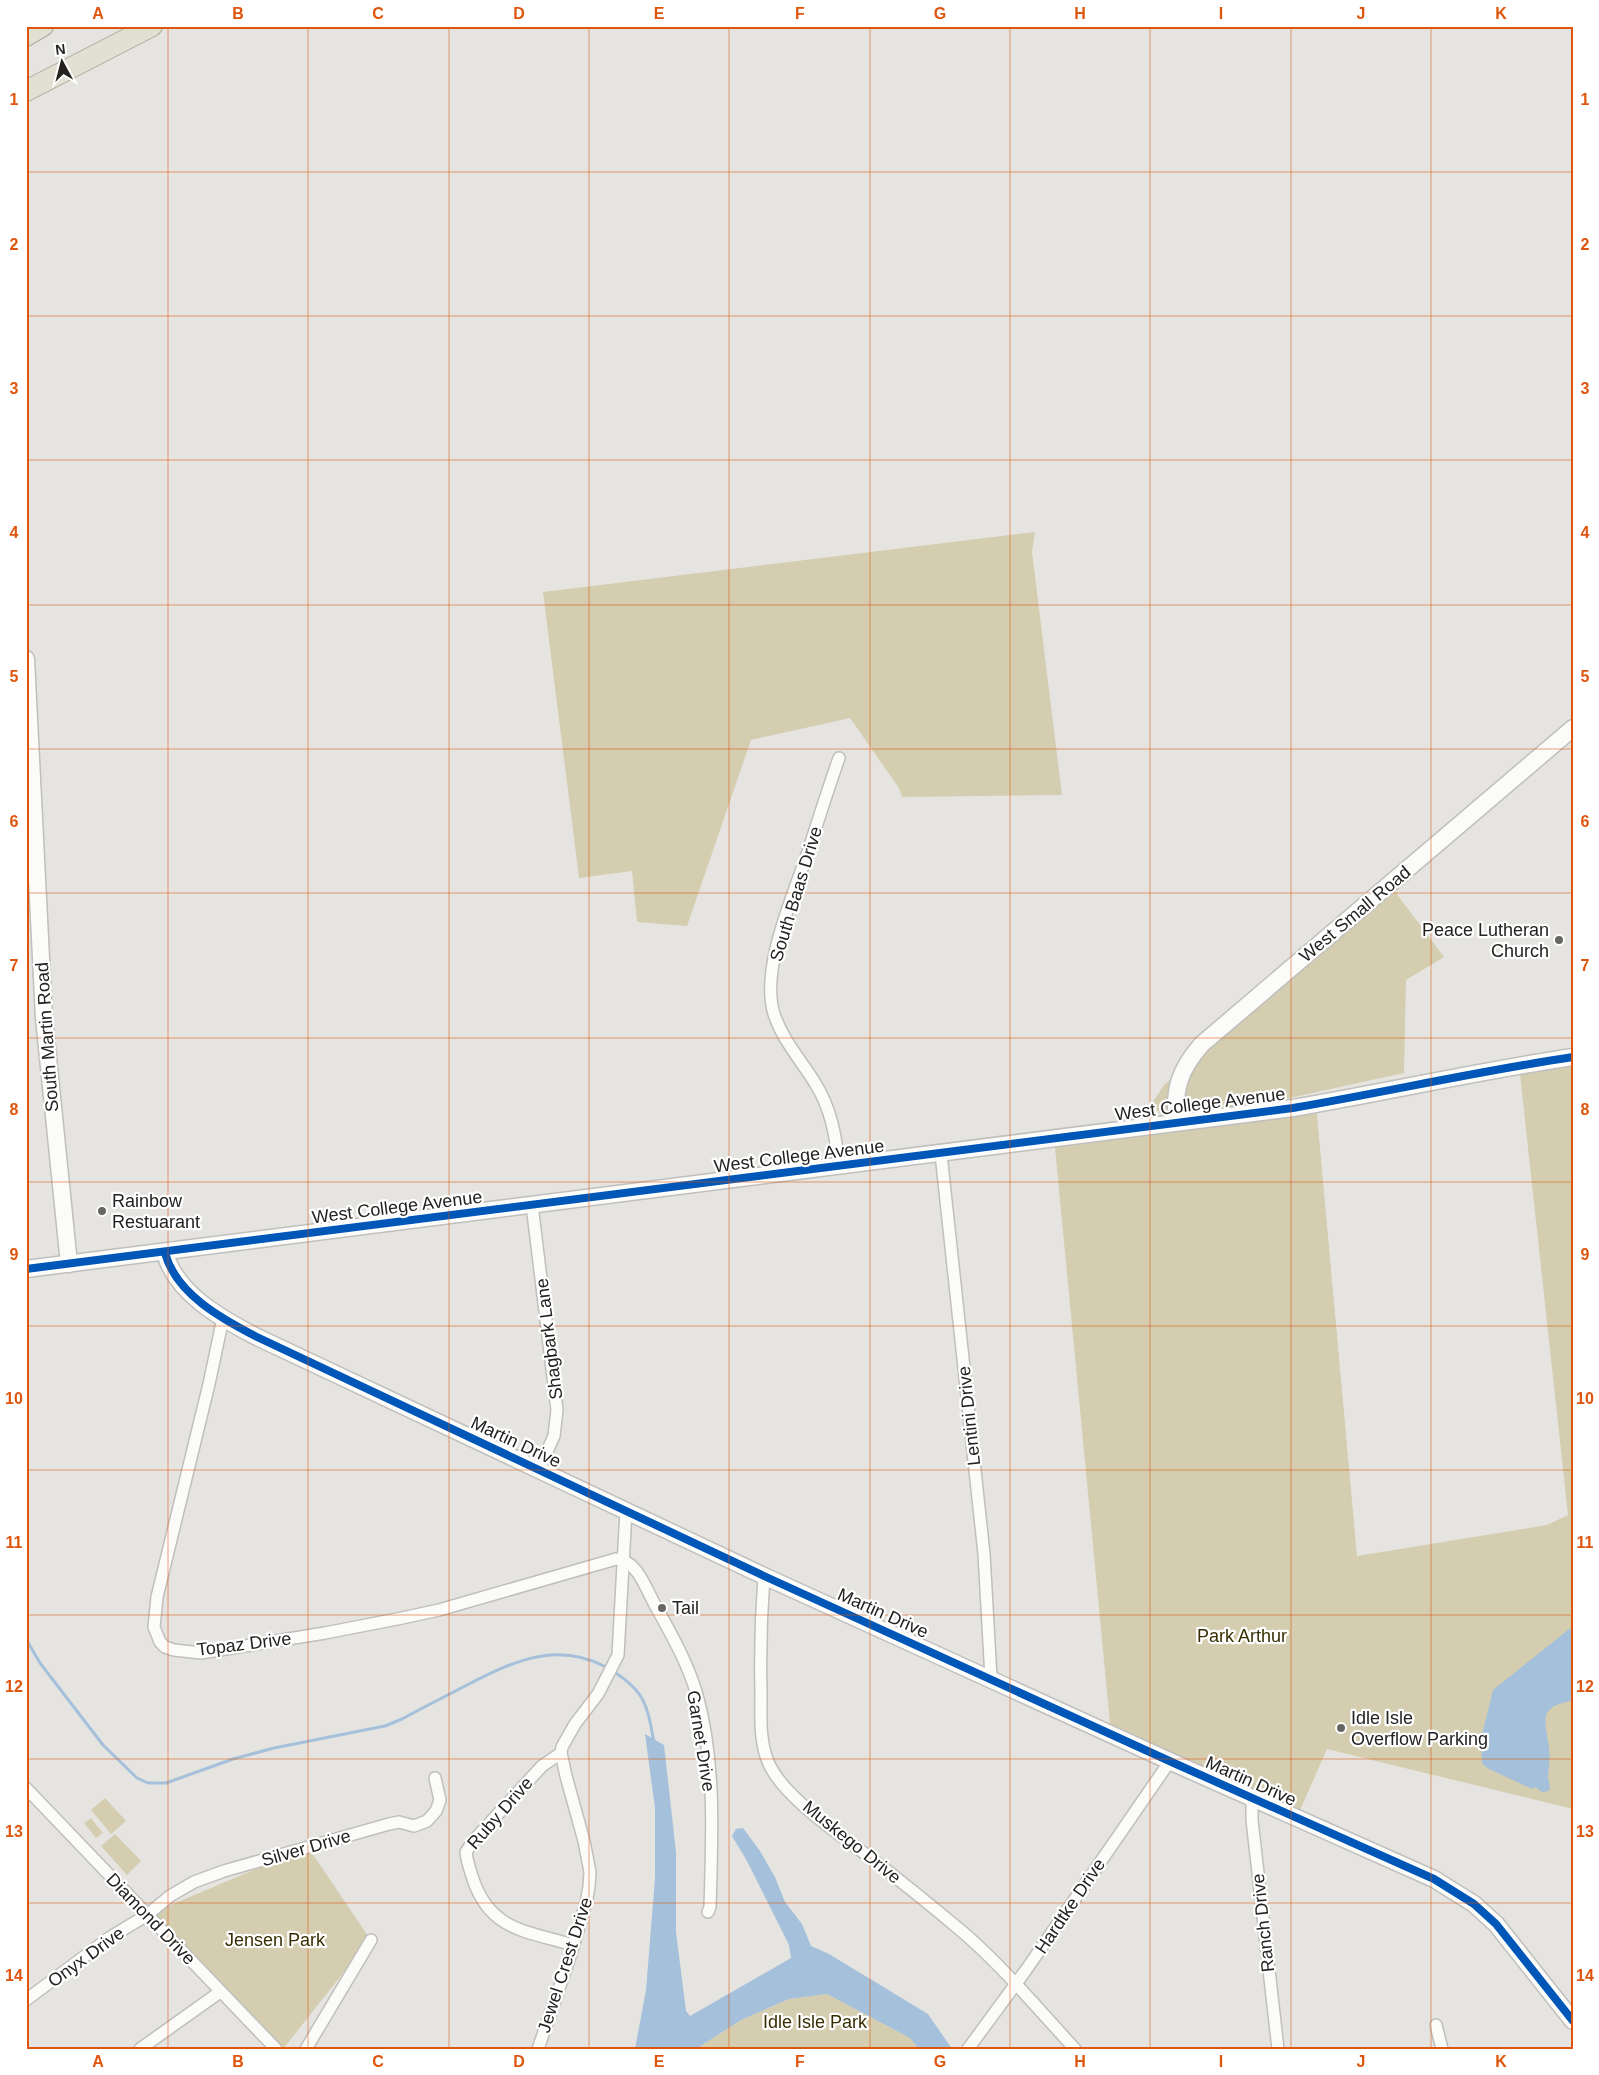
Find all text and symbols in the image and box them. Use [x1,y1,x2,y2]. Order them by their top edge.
text: A [92,5,104,22]
text: B [232,5,244,22]
text: C [372,5,384,22]
text: D [513,5,525,22]
text: E [654,5,665,22]
text: F [795,5,805,22]
text: G [934,5,946,22]
text: H [1074,5,1086,22]
text: I [1219,5,1223,22]
text: J [1357,5,1365,22]
text: K [1495,5,1507,22]
north arrow [38,38,88,88]
text: N [54,41,66,58]
text: 1 [10,91,19,108]
text: 1 [1581,91,1590,108]
text: 2 [10,236,19,253]
text: 2 [1581,236,1590,253]
text: 3 [10,380,19,397]
text: 3 [1581,380,1590,397]
text: 4 [10,524,19,541]
text: 4 [1581,524,1590,541]
text: 5 [10,668,19,685]
text: 5 [1581,668,1590,685]
text: 6 [10,813,19,830]
text: 6 [1581,813,1590,830]
street label: South Baas Drive [766,824,826,964]
street label: West Small Road [1295,862,1415,966]
place label: Peace Lutheran Church [1422,920,1549,961]
marker: Peace Lutheran Church [1553,934,1565,946]
text: 7 [10,957,19,974]
text: 7 [1581,957,1590,974]
street label: South Martin Road [32,961,62,1113]
street label: West College Avenue [1114,1084,1286,1124]
text: 8 [10,1101,19,1118]
text: 8 [1581,1101,1590,1118]
street label: West College Avenue [713,1136,885,1176]
street label: West College Avenue [311,1187,483,1227]
place label: Rainbow Restuarant [112,1191,200,1232]
marker: Rainbow Restuarant [96,1205,108,1217]
text: 9 [10,1246,19,1263]
text: 9 [1581,1246,1590,1263]
street label: Shagbark Lane [532,1277,566,1401]
street label: Lentini Drive [954,1365,984,1467]
text: 10 [5,1390,23,1407]
text: 10 [1576,1390,1594,1407]
street label: Martin Drive [468,1412,564,1472]
text: 11 [6,1534,23,1551]
text: 11 [1577,1534,1594,1551]
street label: Martin Drive [835,1584,931,1642]
place label: Tail [672,1598,699,1618]
marker: Tail [656,1602,668,1614]
park label: Park Arthur [1197,1626,1287,1646]
street label: Topaz Drive [196,1628,292,1660]
text: 12 [5,1678,23,1695]
text: 12 [1576,1678,1594,1695]
street label: Garnet Drive [683,1689,719,1793]
place label: Idle Isle Overflow Parking [1351,1708,1488,1749]
marker: Idle Isle Overflow Parking [1335,1722,1347,1734]
street label: Martin Drive [1203,1752,1299,1810]
street label: Ruby Drive [463,1773,537,1853]
street label: Muskego Drive [799,1796,905,1888]
text: 13 [5,1823,23,1840]
text: 13 [1576,1823,1594,1840]
street label: Silver Drive [259,1826,353,1870]
street label: Hardtke Drive [1031,1855,1109,1957]
street label: Diamond Drive [102,1869,200,1969]
street label: Ranch Drive [1248,1873,1278,1973]
street label: Jewel Crest Drive [534,1895,596,2035]
street label: Onyx Drive [44,1923,128,1991]
park label: Jensen Park [225,1930,326,1950]
text: 14 [5,1967,23,1984]
text: 14 [1576,1967,1594,1984]
park label: Idle Isle Park [763,2012,868,2032]
text: A [92,2053,104,2070]
text: B [232,2053,244,2070]
text: C [372,2053,384,2070]
text: D [513,2053,525,2070]
text: E [654,2053,665,2070]
text: F [795,2053,805,2070]
text: G [934,2053,946,2070]
text: H [1074,2053,1086,2070]
text: I [1219,2053,1223,2070]
text: J [1357,2053,1365,2070]
text: K [1495,2053,1507,2070]

